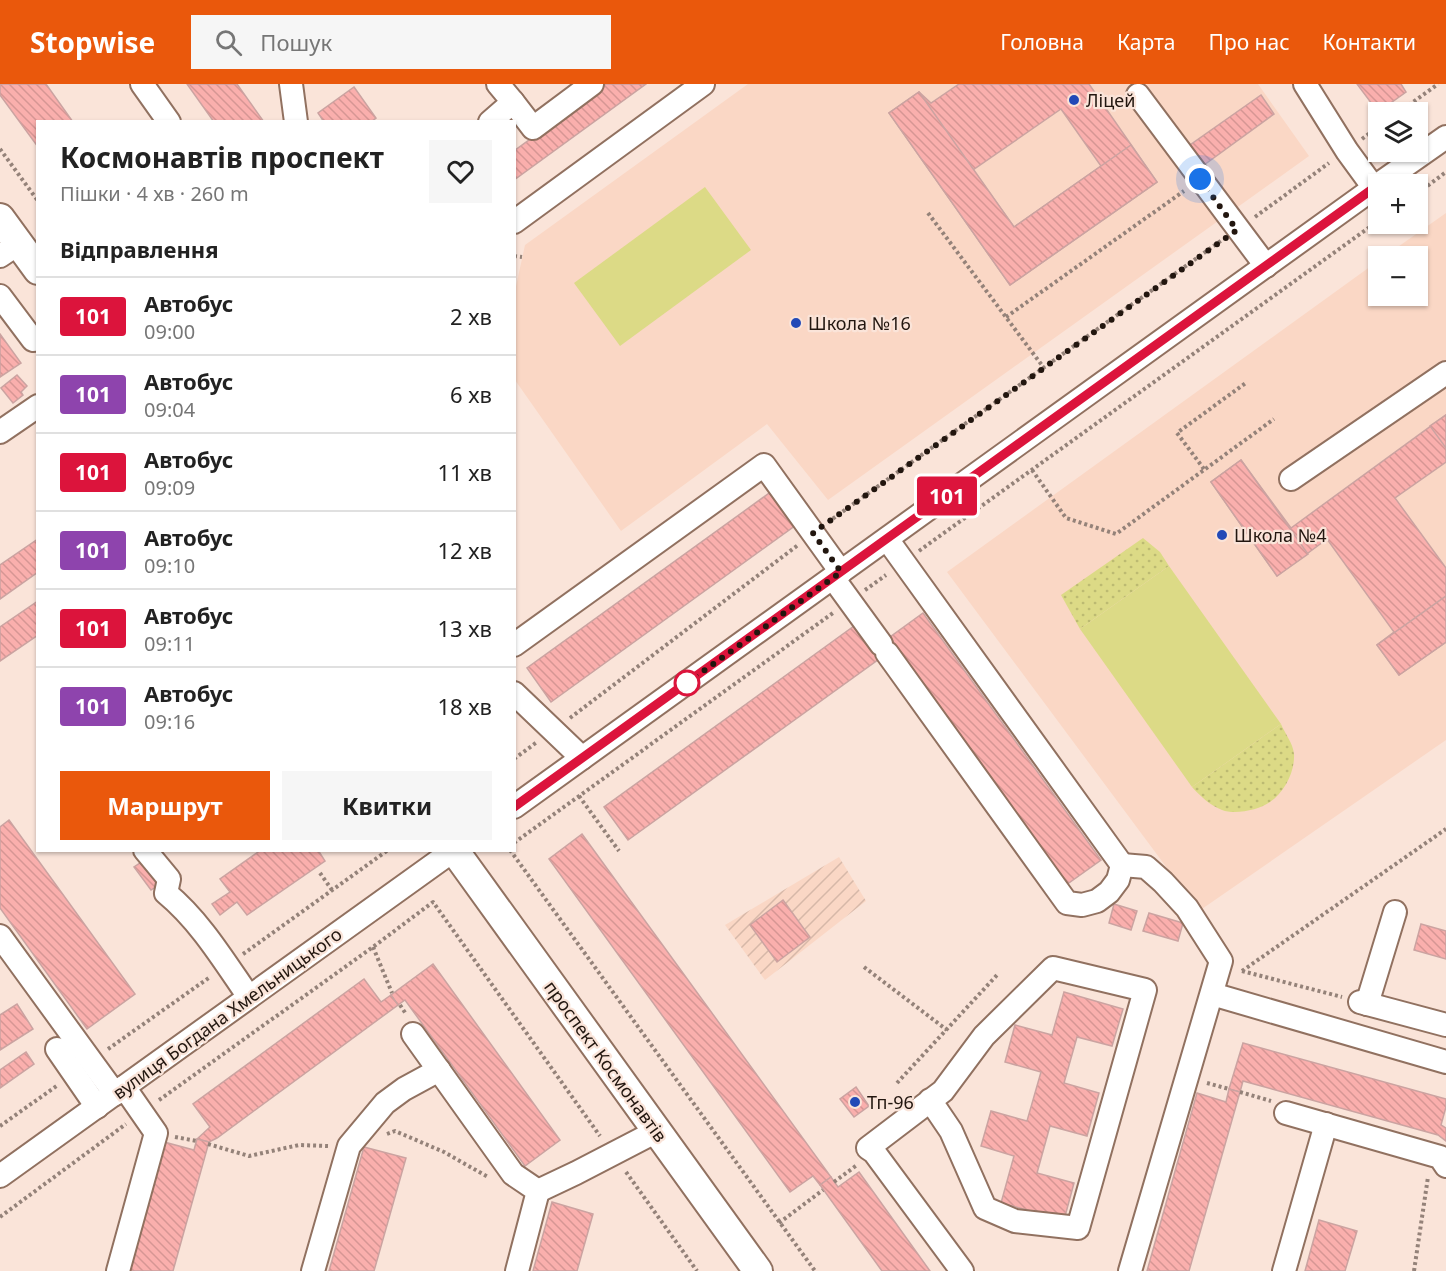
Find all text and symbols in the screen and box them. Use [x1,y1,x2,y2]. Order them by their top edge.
search box [191,15,611,69]
text: Stopwise [30,23,155,61]
icon: search [212,26,245,59]
text: Пошук [260,27,332,57]
text: Головна [1000,28,1084,56]
text: Карта [1117,28,1175,56]
text: Про нас [1208,28,1290,56]
text: Контакти [1323,28,1416,56]
place label: Ліцей [1086,88,1135,112]
marker: Ліцей [1067,93,1081,107]
map controls [1368,102,1428,306]
button: layers [1368,102,1428,162]
text: Космонавтів проспект [60,138,384,176]
button: heart [429,140,492,203]
your location [1185,164,1215,194]
button: + [1368,174,1428,234]
text: Пішки · 4 хв · 260 m [60,180,249,207]
text: Відправлення [60,234,219,264]
button: − [1368,246,1428,306]
text: Автобус [144,288,233,318]
text: 2 хв [450,301,492,331]
text: 101 [75,302,111,330]
place label: Школа №16 [808,311,911,335]
marker: Школа №16 [789,316,803,330]
text: 09:00 [144,318,195,345]
text: Автобус [144,366,233,396]
text: 6 хв [450,379,492,409]
text: 101 [75,380,111,408]
text: 09:04 [144,396,195,423]
text: Автобус [144,444,233,474]
text: 11 хв [437,457,492,487]
text: 101 [75,458,111,486]
text: 09:09 [144,474,195,501]
line badge: 101 [912,476,982,516]
text: 101 [929,482,965,510]
text: Автобус [144,522,233,552]
place label: Школа №4 [1234,523,1326,547]
marker: Школа №4 [1215,528,1229,542]
text: 12 хв [437,535,492,565]
text: 101 [75,536,111,564]
text: 09:10 [144,552,195,579]
text: Автобус [144,600,233,630]
text: 13 хв [437,613,492,643]
text: 101 [75,614,111,642]
text: 09:11 [144,630,195,657]
unlabelled marker [674,670,700,696]
text: Автобус [144,678,233,708]
text: 18 хв [437,691,492,721]
text: 101 [75,692,111,720]
text: 09:16 [144,708,195,735]
button: Маршрут [60,771,270,840]
button: Квитки [282,771,492,840]
street label: вулиця Богдана Хмельницького [108,922,346,1104]
street label: проспект Космонавтів [539,975,673,1147]
place label: Тп-96 [867,1090,914,1114]
marker: Тп-96 [848,1095,862,1109]

